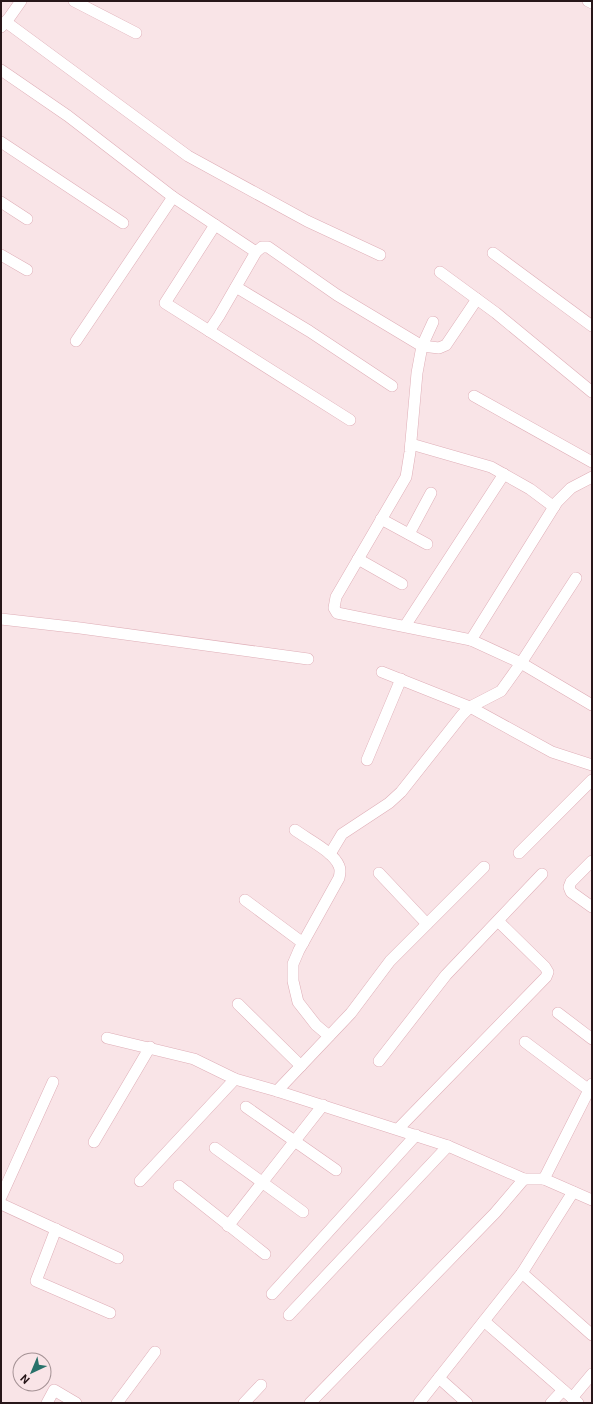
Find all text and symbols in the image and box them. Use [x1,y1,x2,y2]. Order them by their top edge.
north arrow [12,1352,52,1392]
text: N [18,1371,33,1386]

